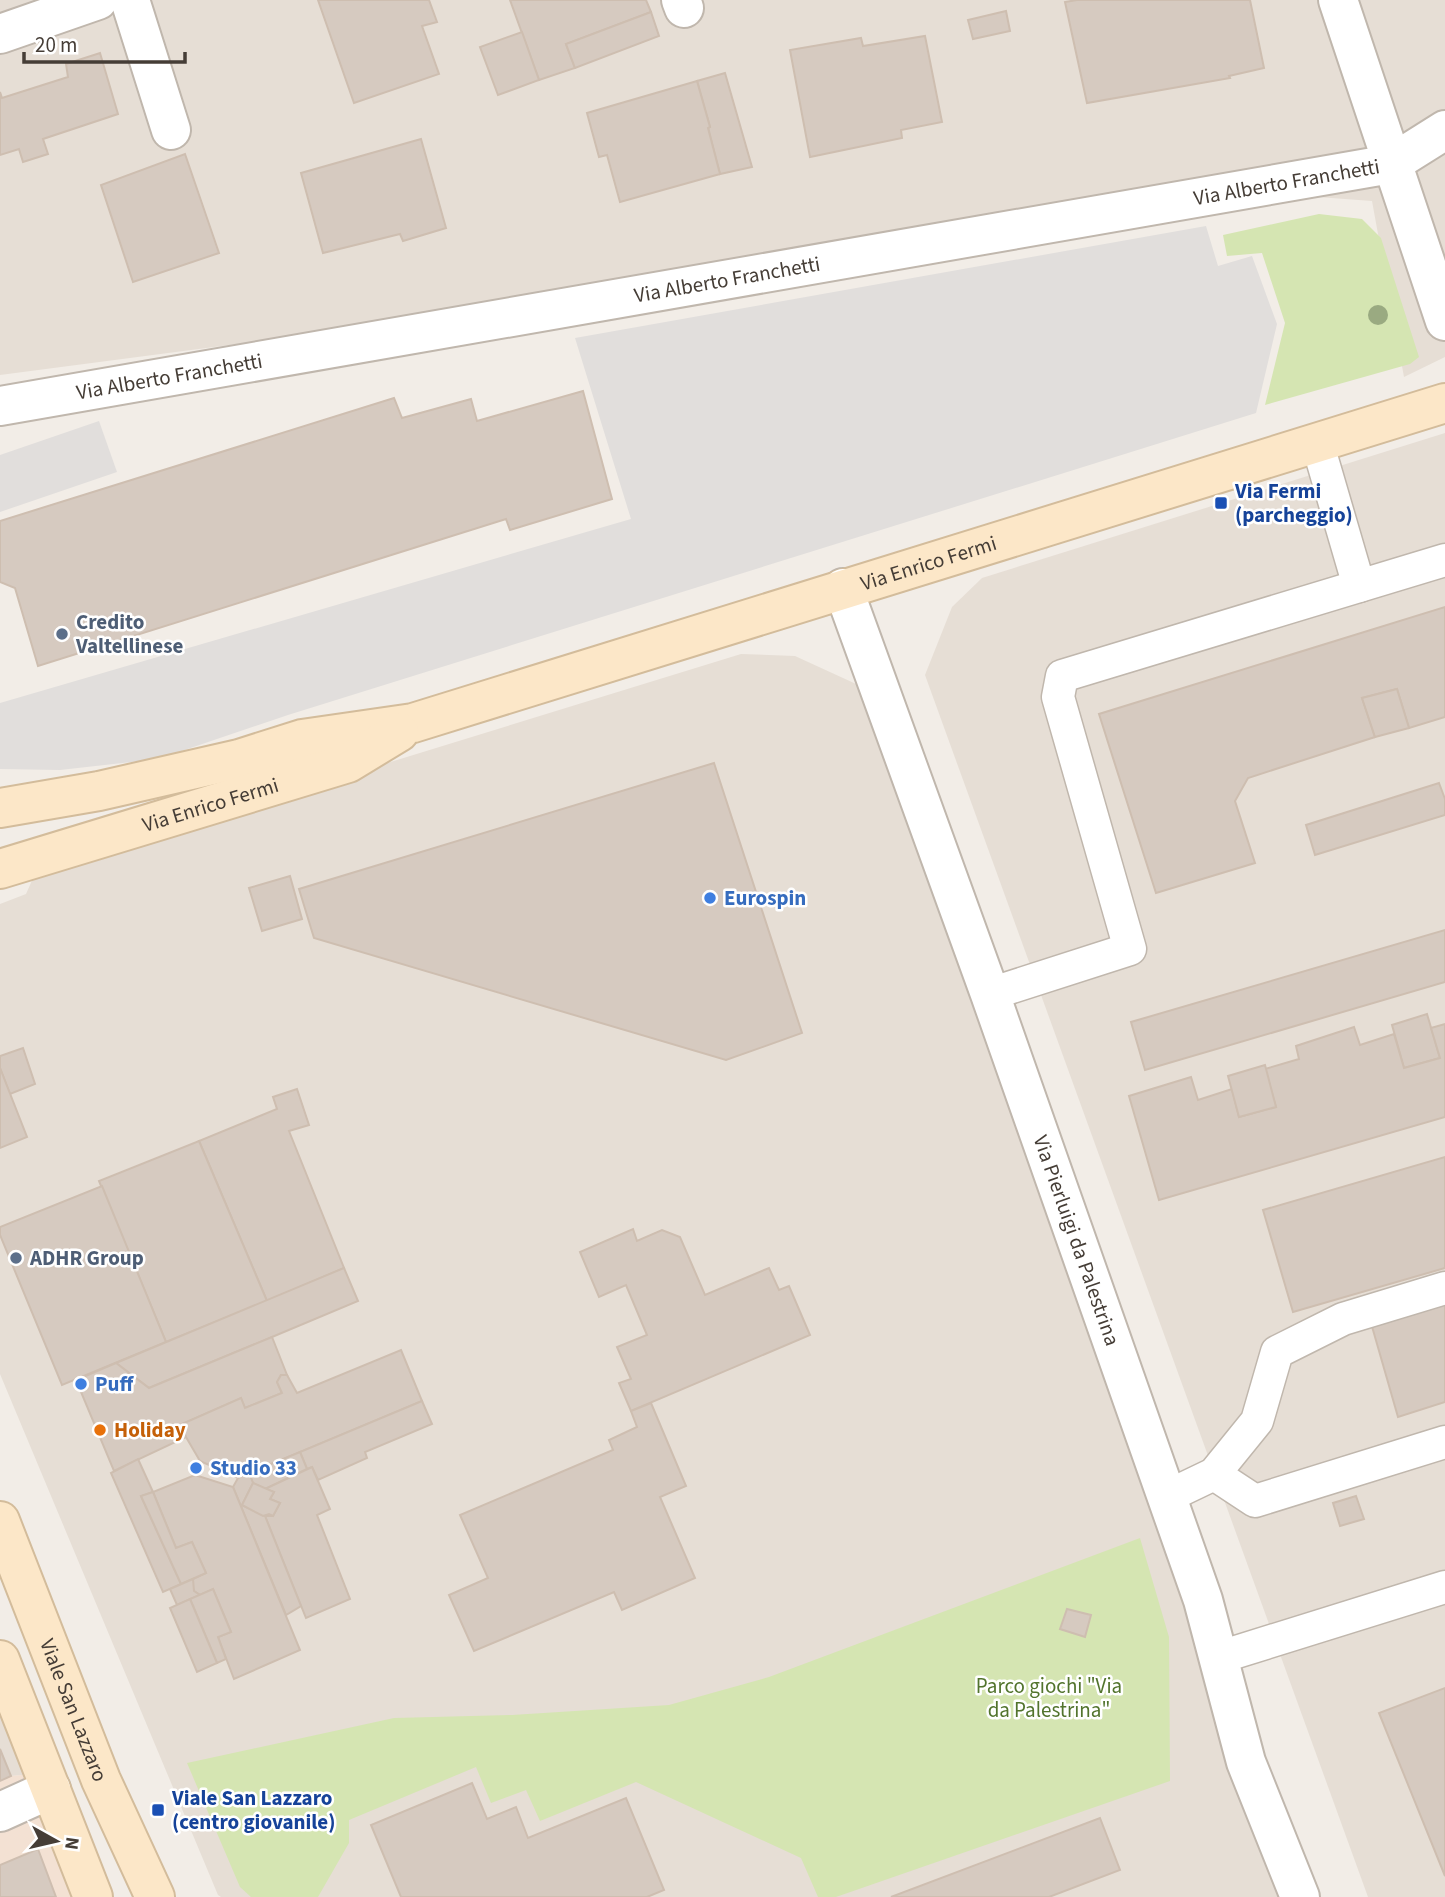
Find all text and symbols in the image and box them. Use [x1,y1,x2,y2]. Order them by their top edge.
scale bar [24,21,186,65]
text: 20 m [35,30,77,60]
street label: Via Alberto Franchetti [1191,151,1382,213]
street label: Via Alberto Franchetti [632,249,822,310]
street label: Via Alberto Franchetti [74,346,265,407]
place label: Via Fermi (parcheggio) [1234,476,1353,530]
marker: Via Fermi (parcheggio) [1213,495,1229,511]
street label: Via Enrico Fermi [857,528,1000,598]
place label: Credito Valtellinese [75,607,184,661]
marker: Credito Valtellinese [54,626,70,642]
street label: Via Enrico Fermi [139,770,282,840]
place label: Eurospin [724,883,806,913]
marker: Eurospin [702,890,718,906]
street label: Via Pierluigi da Palestrina [1026,1131,1127,1350]
place label: ADHR Group [29,1243,144,1273]
marker: ADHR Group [8,1250,24,1266]
place label: Puff [95,1369,134,1399]
marker: Puff [73,1376,89,1392]
place label: Holiday [114,1415,186,1445]
marker: Holiday [92,1422,108,1438]
place label: Studio 33 [210,1453,297,1483]
marker: Studio 33 [188,1460,204,1476]
street label: Viale San Lazzaro [32,1634,115,1786]
park label: Parco giochi "Via da Palestrina" [976,1671,1122,1725]
place label: Viale San Lazzaro (centro giovanile) [171,1783,335,1837]
marker: Viale San Lazzaro (centro giovanile) [150,1802,166,1818]
north arrow [21,1806,91,1876]
text: N [57,1835,86,1851]

